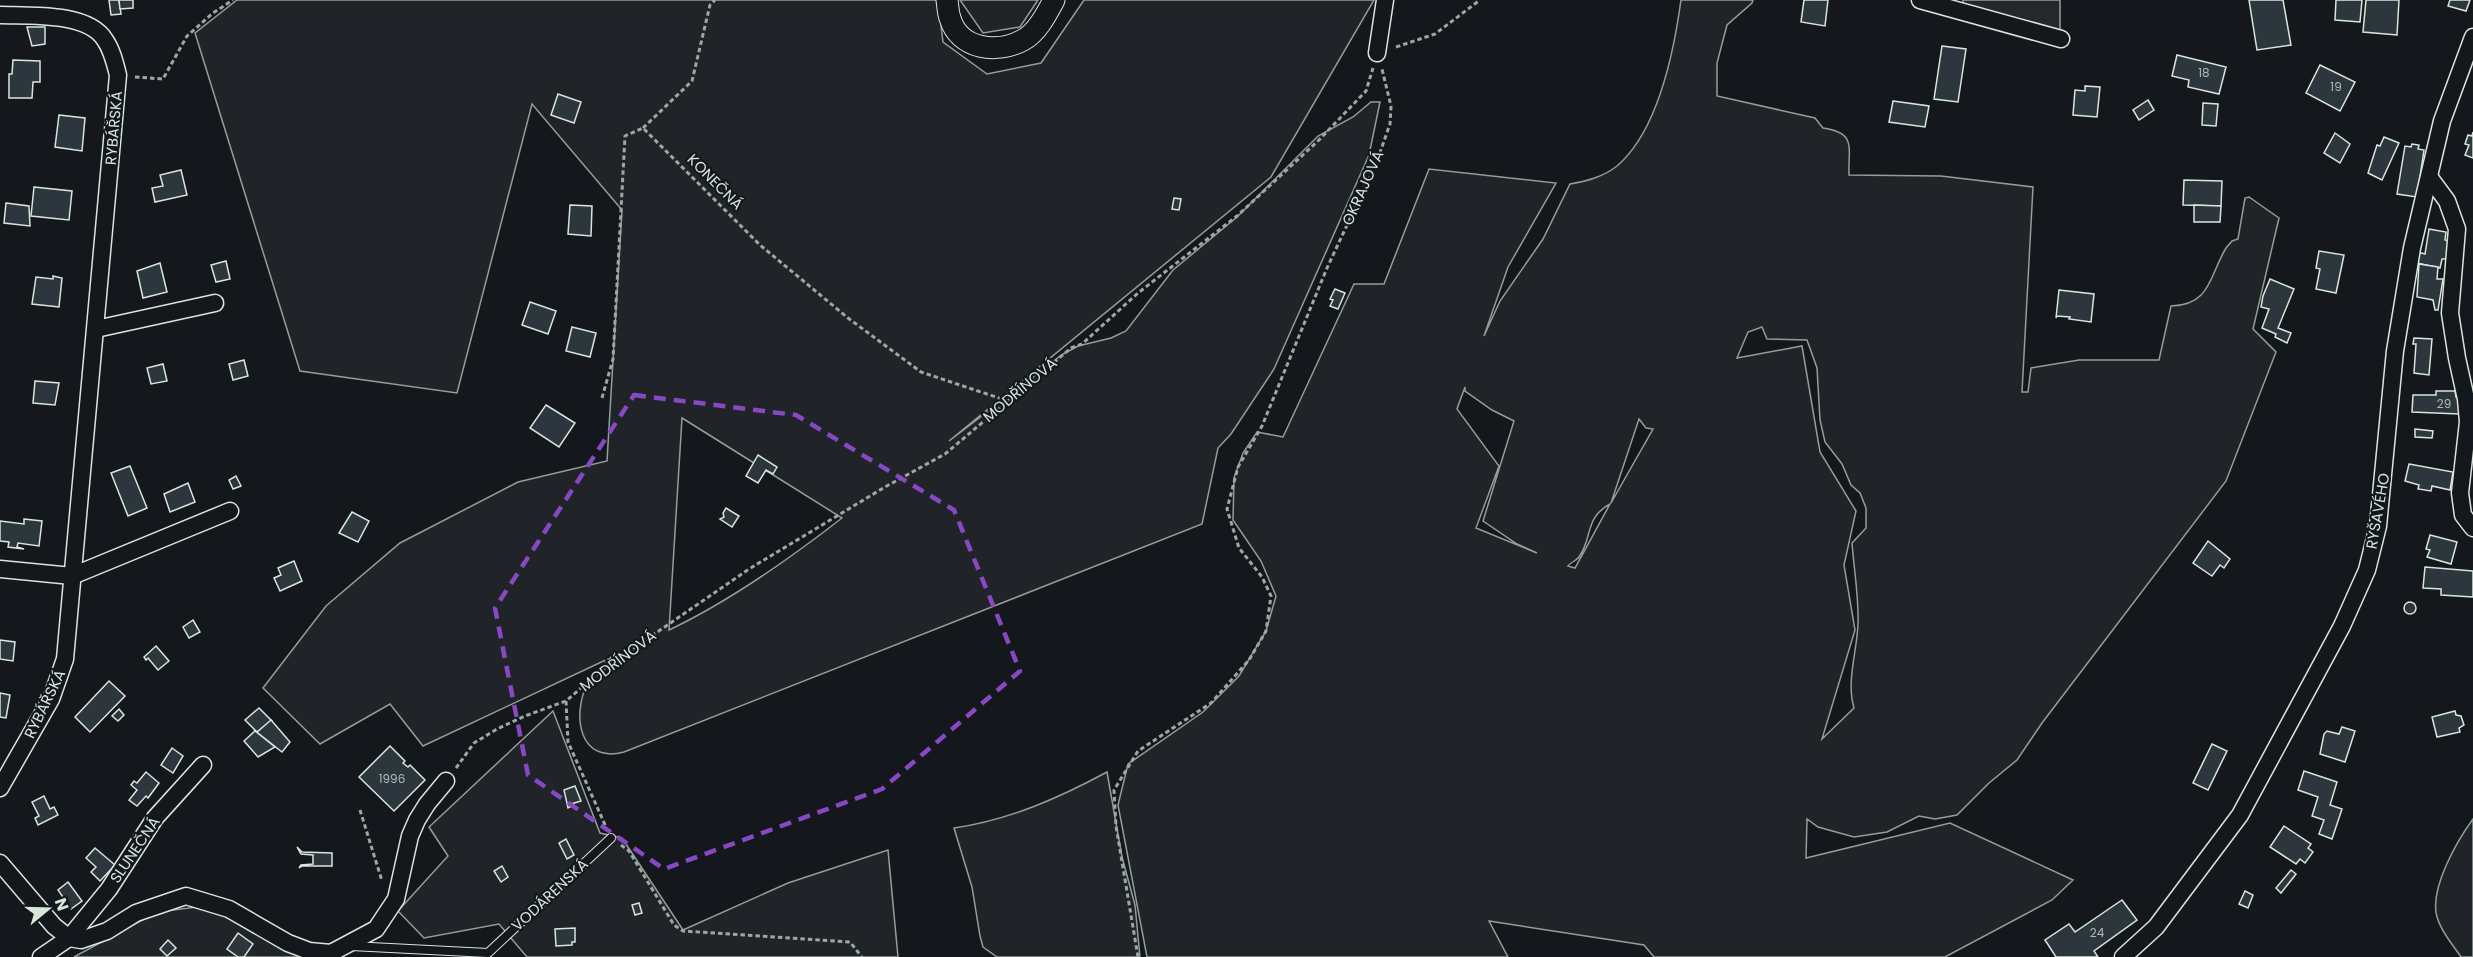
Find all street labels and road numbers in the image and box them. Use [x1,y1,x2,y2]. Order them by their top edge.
street label: RYBÁŘSKÁ [100,90,127,166]
street label: OKRAJOVÁ [1337,147,1388,229]
street label: KONEČNÁ [683,149,748,214]
street label: MODŘÍNOVÁ [978,352,1061,427]
street label: RYŠAVÉHO [2360,471,2395,551]
street label: MODŘÍNOVÁ [575,625,660,696]
street label: RYBÁŘSKÁ [19,666,70,742]
street label: SLUNEČNÁ [105,812,165,887]
street label: VODÁRENSKÁ [507,854,593,936]

